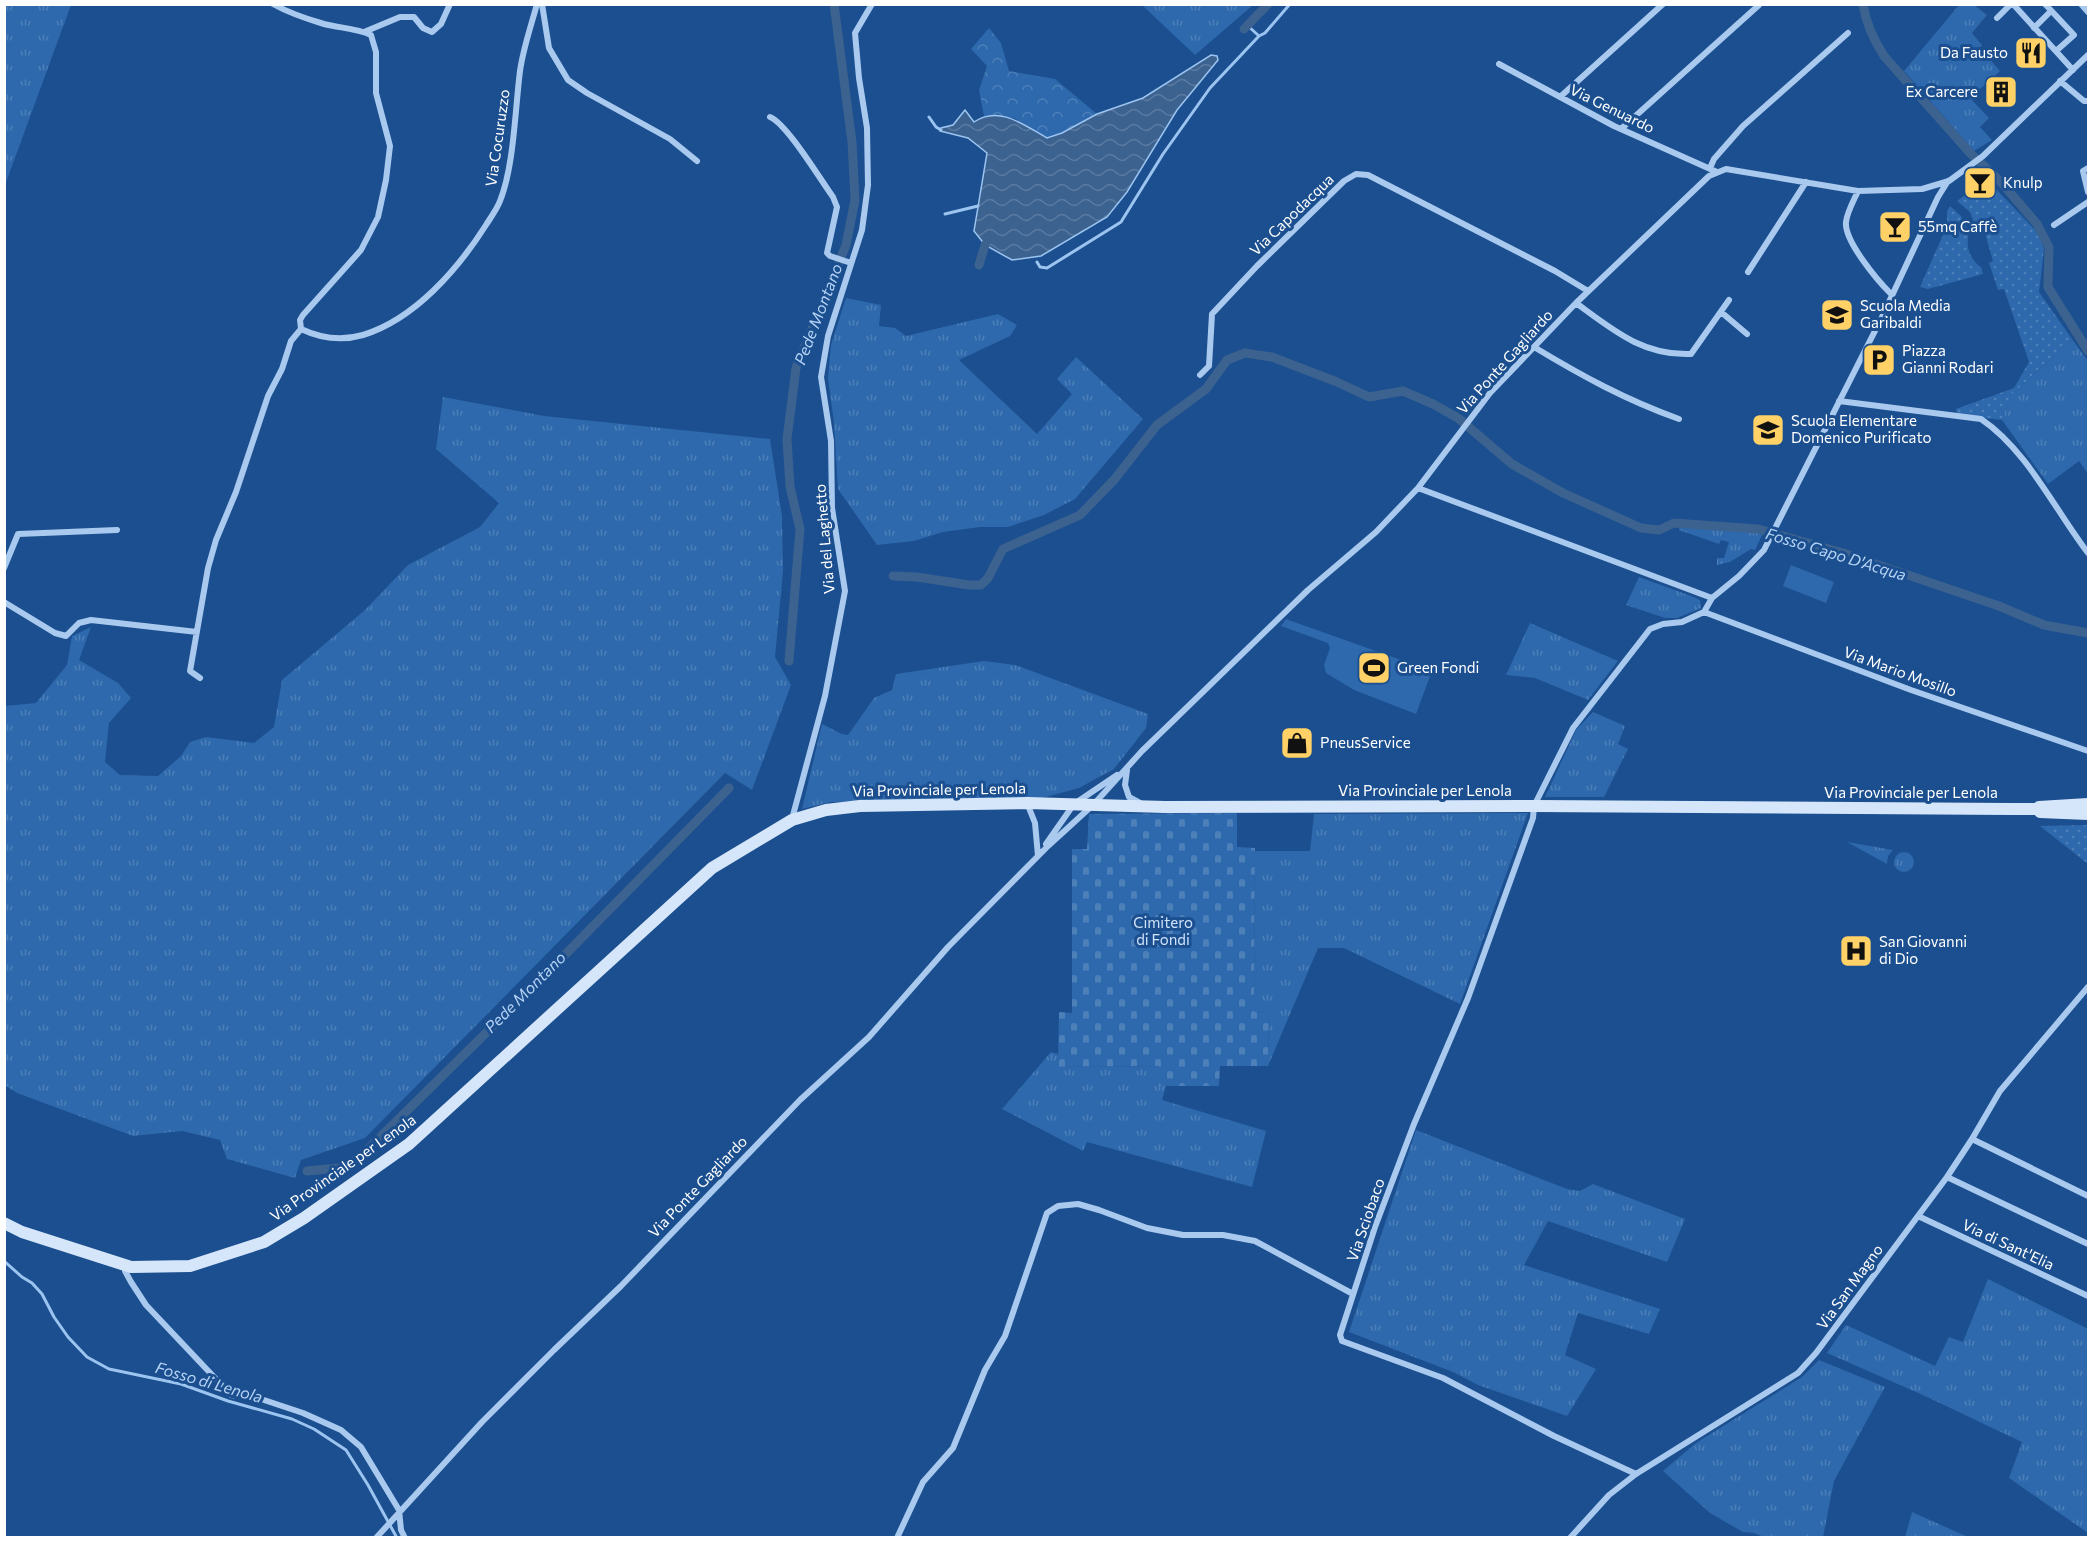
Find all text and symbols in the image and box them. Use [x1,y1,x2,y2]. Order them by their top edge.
restaurant icon: Da Fausto [2013,35,2049,71]
place label: Da Fausto [1940,43,2008,61]
building icon: Ex Carcere [1983,74,2019,110]
street label: Via Genuardo [1567,80,1658,136]
place label: Ex Carcere [1905,82,1978,100]
street label: Via Cocuruzzo [481,88,513,188]
bar icon: Knulp [1962,165,1998,201]
street label: Via Capodacqua [1246,170,1337,259]
place label: Knulp [2003,173,2043,191]
bar icon: 55mq Caffè [1877,209,1913,245]
place label: 55mq Caffè [1918,217,1997,235]
water label: Pede Montano [790,261,846,367]
place label: Scuola Media Garibaldi [1860,296,1951,331]
school or university icon: Scuola Media Garibaldi [1819,297,1855,333]
street label: Via Ponte Gagliardo [1453,305,1556,417]
place label: Piazza Gianni Rodari [1902,341,1994,376]
parking icon: Piazza Gianni Rodari [1861,342,1897,378]
place label: Scuola Elementare Domenico Purificato [1791,411,1931,446]
school or university icon: Scuola Elementare Domenico Purificato [1750,412,1786,448]
street label: Via del Laghetto [810,483,838,595]
water label: Fosso Capo D'Acqua [1764,523,1909,584]
street label: Via Mario Mosillo [1841,642,1959,700]
sports icon: Green Fondi [1356,650,1392,686]
place label: Green Fondi [1397,658,1479,676]
shop icon: PneusService [1279,725,1315,761]
place label: PneusService [1320,733,1411,751]
street label: Via Provinciale per Lenola [852,778,1026,800]
street label: Via Provinciale per Lenola [1338,781,1512,799]
street label: Via Provinciale per Lenola [1824,783,1998,801]
park label: Cimitero di Fondi [1133,913,1193,948]
place label: San Giovanni di Dio [1879,932,1967,967]
hospital icon: San Giovanni di Dio [1838,933,1874,969]
water label: Pede Montano [480,947,569,1036]
street label: Via Provinciale per Lenola [266,1110,419,1224]
street label: Via Ponte Gagliardo [644,1132,750,1241]
street label: Via Sciobaco [1342,1176,1388,1264]
street label: Via di Sant'Elia [1960,1215,2057,1273]
street label: Via San Magno [1812,1240,1886,1332]
water label: Fosso di Lenola [153,1357,265,1406]

